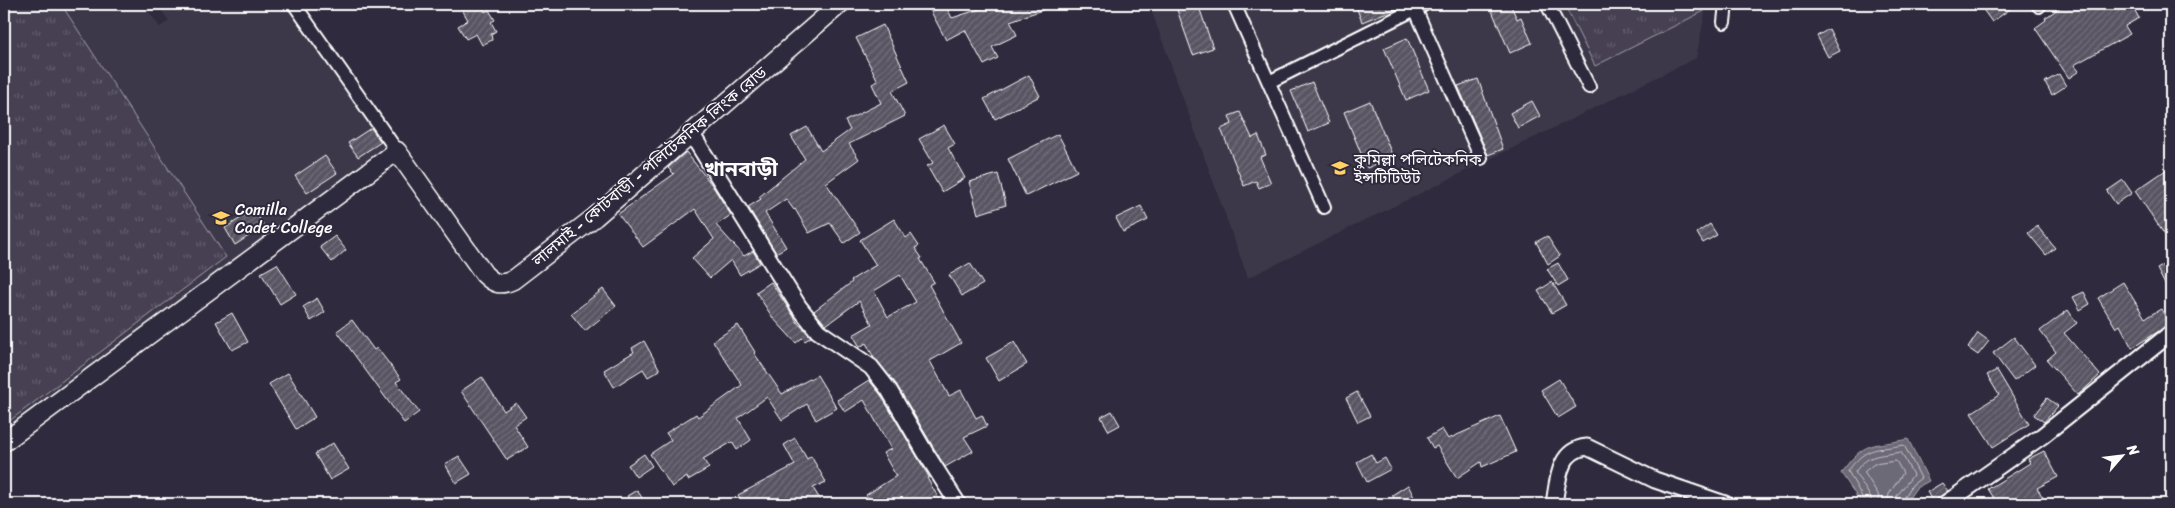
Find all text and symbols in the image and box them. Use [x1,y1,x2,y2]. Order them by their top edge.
street label: লালমাই - কোটবাড়ী - পলিটেকনিক লিংক রোড [524,59,774,274]
place label: কুমিল্লা পলিটেকনিক ইন্সটিটিউট [1353,145,1483,192]
district label: খানবাড়ী [704,150,779,188]
school or university icon: কুমিল্লা পলিটেকনিক ইন্সটিটিউট [1330,158,1350,178]
place label: Comilla Cadet College [235,195,332,242]
school or university icon: Comilla Cadet College [211,208,231,228]
north arrow [2098,430,2148,480]
text: N [2119,439,2146,461]

